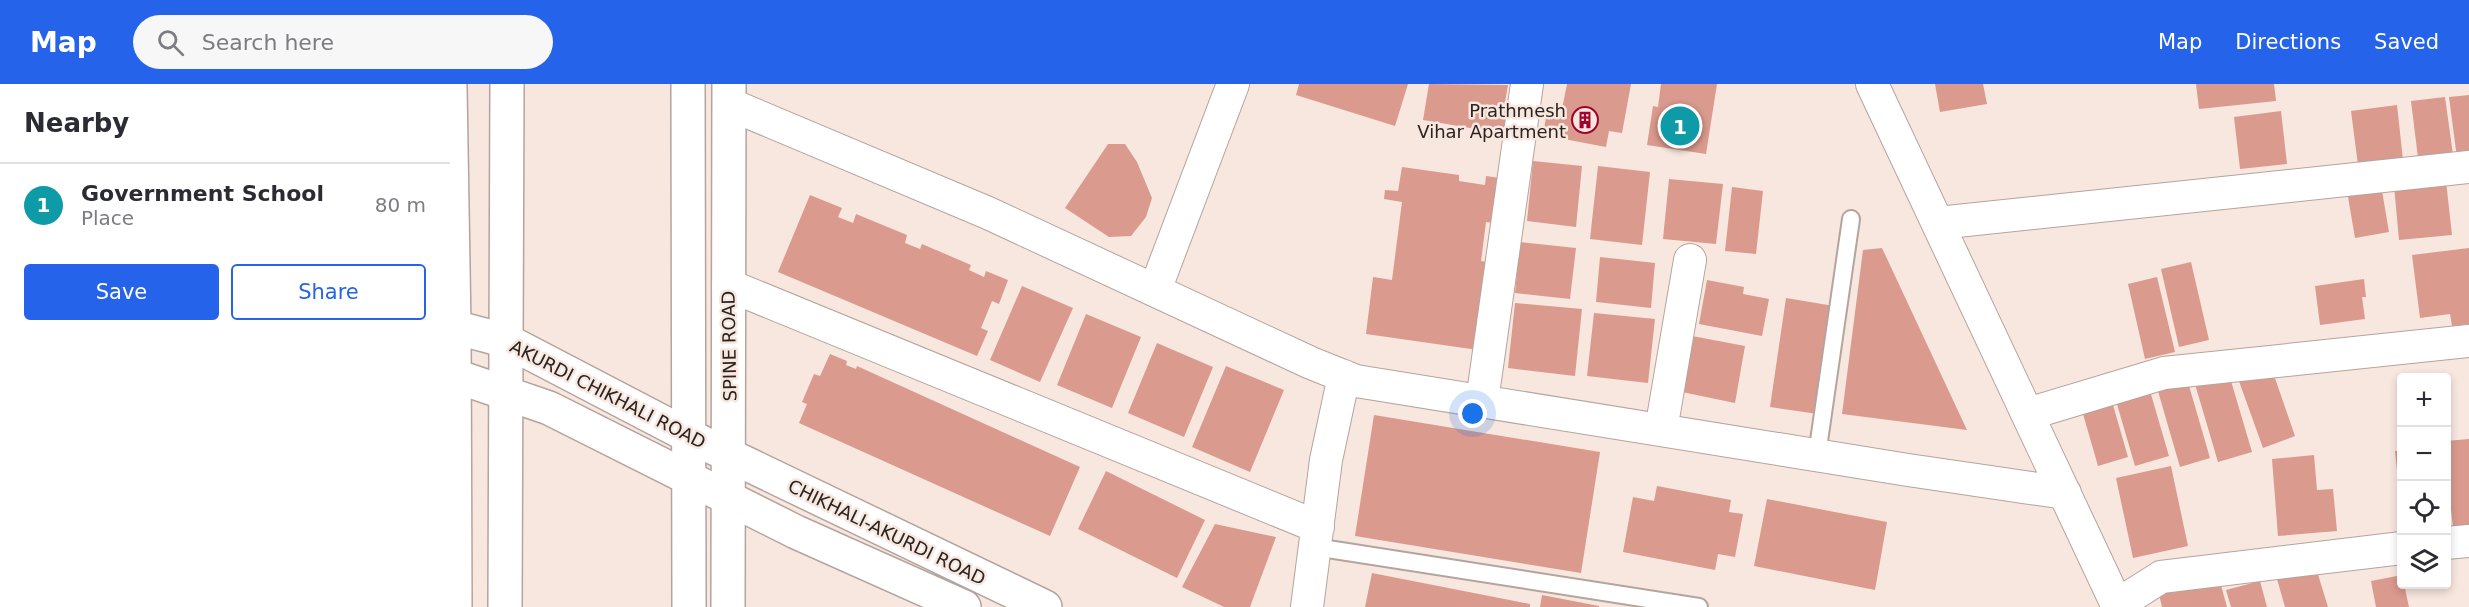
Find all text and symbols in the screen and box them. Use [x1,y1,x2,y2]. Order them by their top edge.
search box [133,15,553,69]
text: Map [30,26,97,59]
icon: search [154,26,187,59]
text: Search here [202,30,334,55]
text: Map [2158,30,2202,54]
text: Directions [2235,30,2341,54]
text: Saved [2374,30,2439,54]
place label: Prathmesh Vihar Apartment [1417,100,1566,142]
pin: 1 [1660,104,1700,148]
building icon: Prathmesh Vihar Apartment [1570,105,1600,135]
text: Nearby [24,108,129,138]
text: Government School [81,181,324,206]
text: 1 [37,193,50,217]
text: 80 m [375,193,426,217]
text: Place [81,206,134,230]
button: Save [24,264,219,320]
button: Share [231,264,426,320]
street label: SPINE ROAD [718,290,740,402]
street label: AKURDI CHIKHALI ROAD [507,335,709,453]
map controls [2397,373,2451,589]
button: + [2397,373,2451,427]
your location [1458,399,1487,428]
button: − [2397,427,2451,481]
street label: CHIKHALI-AKURDI ROAD [785,475,989,589]
button: locate [2397,481,2451,535]
button: layers [2397,535,2451,589]

